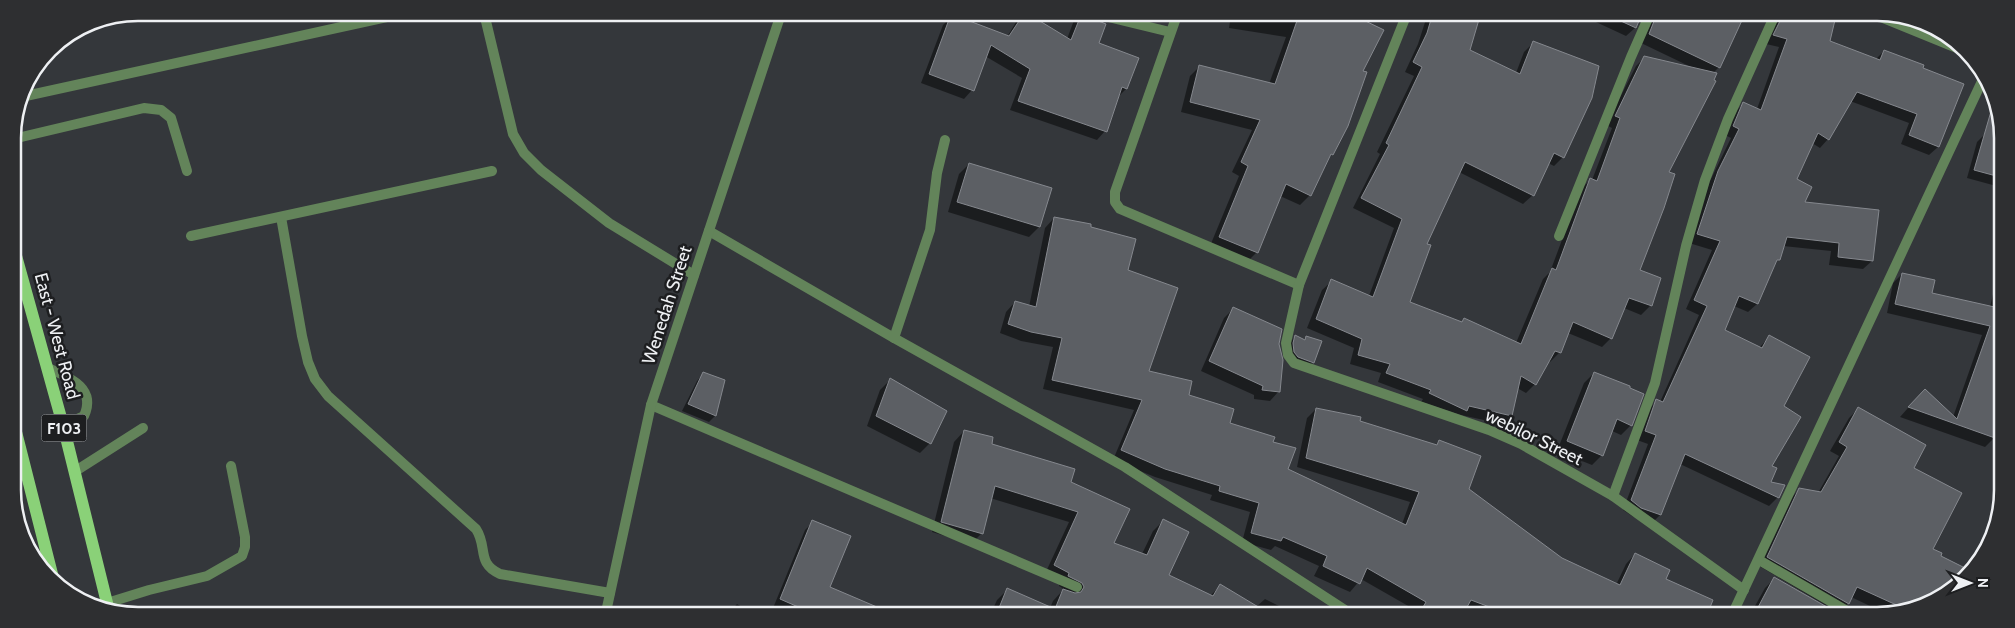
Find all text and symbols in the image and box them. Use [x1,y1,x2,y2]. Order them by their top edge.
street label: Wenedah Street [637,243,697,367]
street label: East - West Road [30,270,84,402]
street label: webilor Street [1482,404,1586,470]
road number: F103 [42,414,86,442]
north arrow [1945,558,1995,608]
text: N [1974,578,1992,588]

